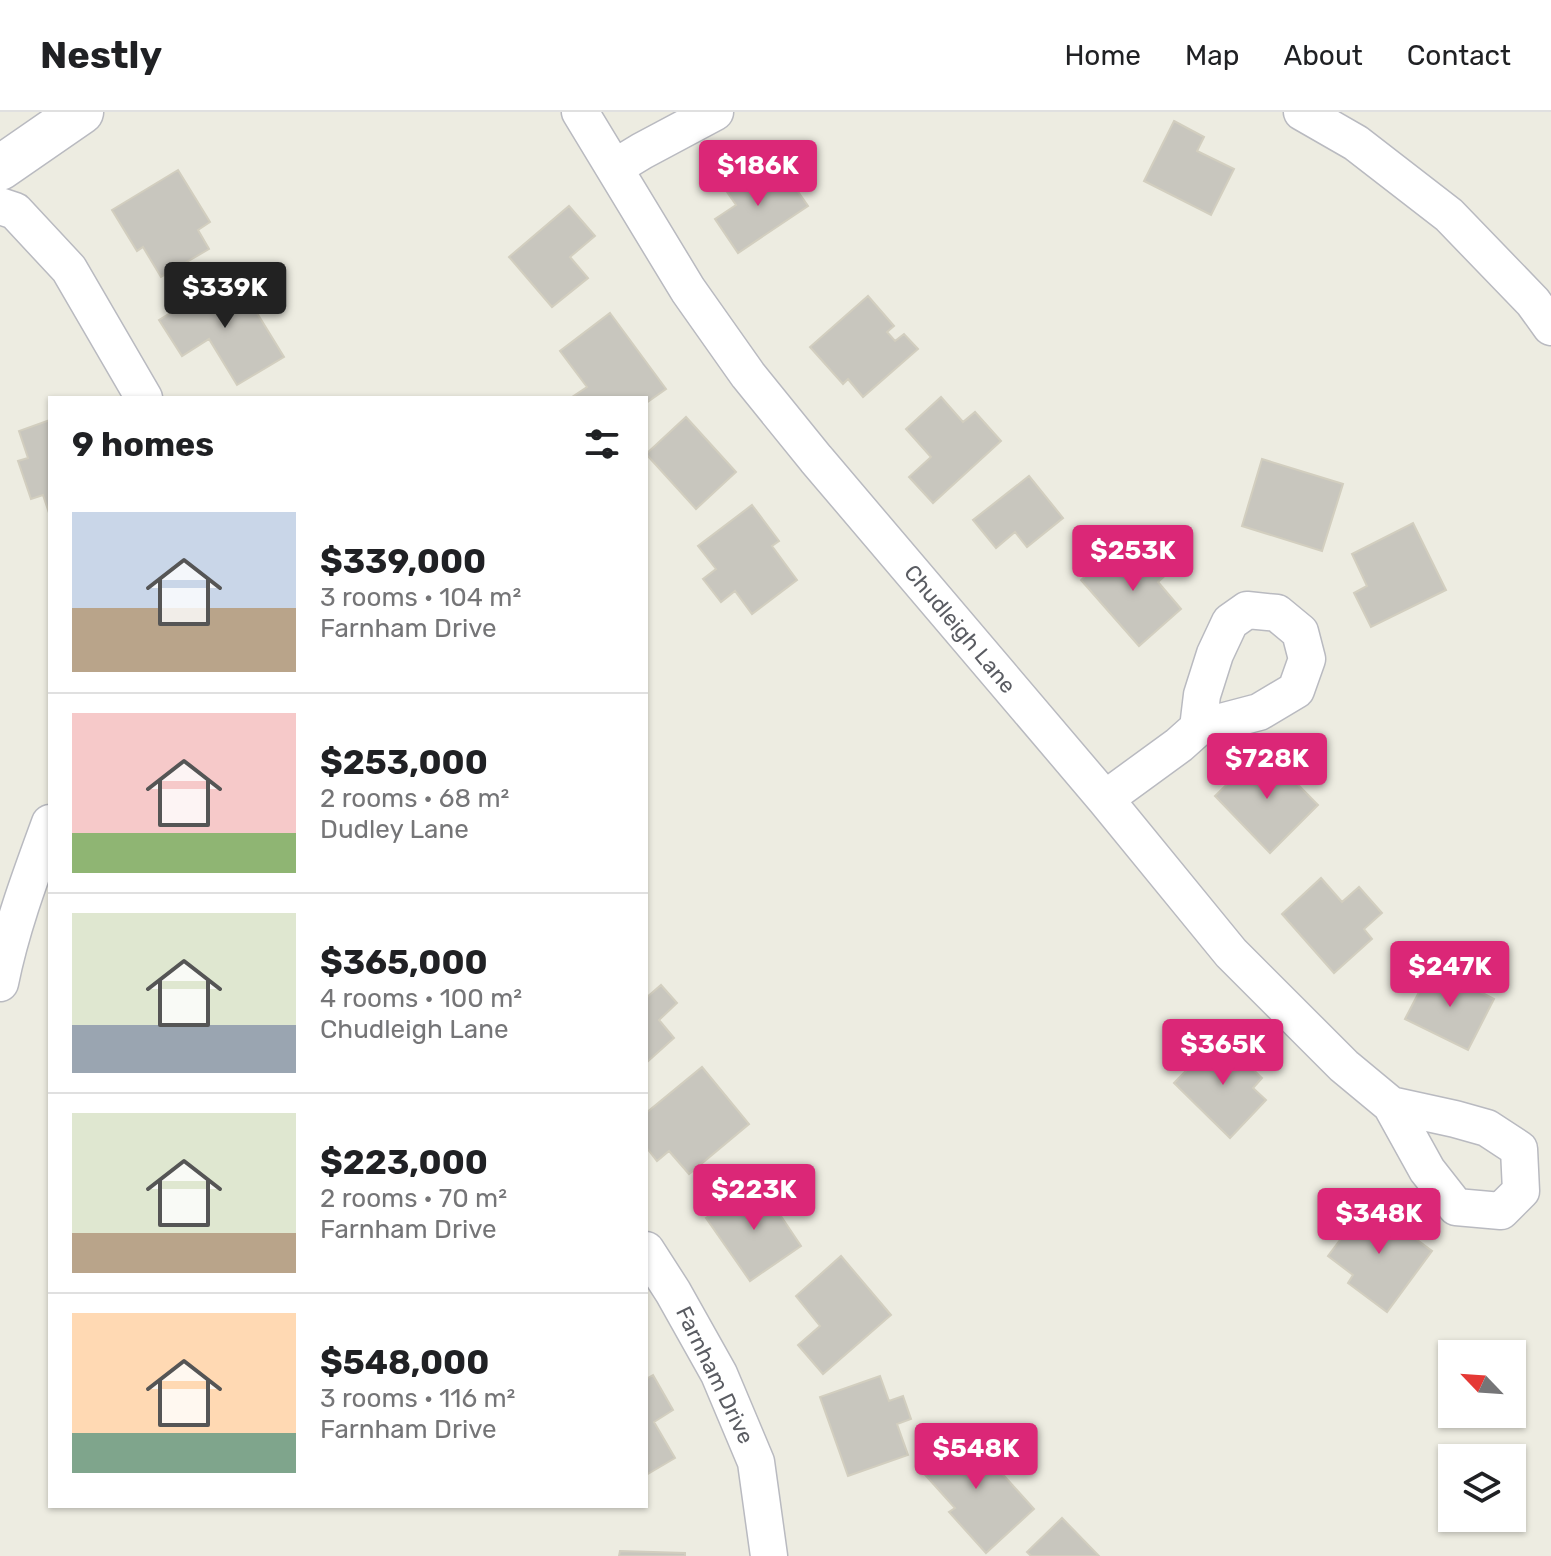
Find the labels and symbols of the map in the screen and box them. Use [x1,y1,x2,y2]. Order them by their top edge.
pin: $186K [702,140,814,208]
pin: $339K [169,262,281,330]
pin: $253K [1077,525,1189,593]
street label: Chudleigh Lane [898,559,1022,699]
pin: $728K [1211,733,1323,801]
pin: $247K [1394,941,1506,1009]
pin: $365K [1167,1019,1279,1087]
pin: $223K [698,1164,810,1232]
pin: $348K [1323,1188,1435,1256]
street label: Farnham Drive [670,1302,760,1448]
north arrow [1438,1340,1526,1428]
pin: $548K [920,1423,1032,1491]

